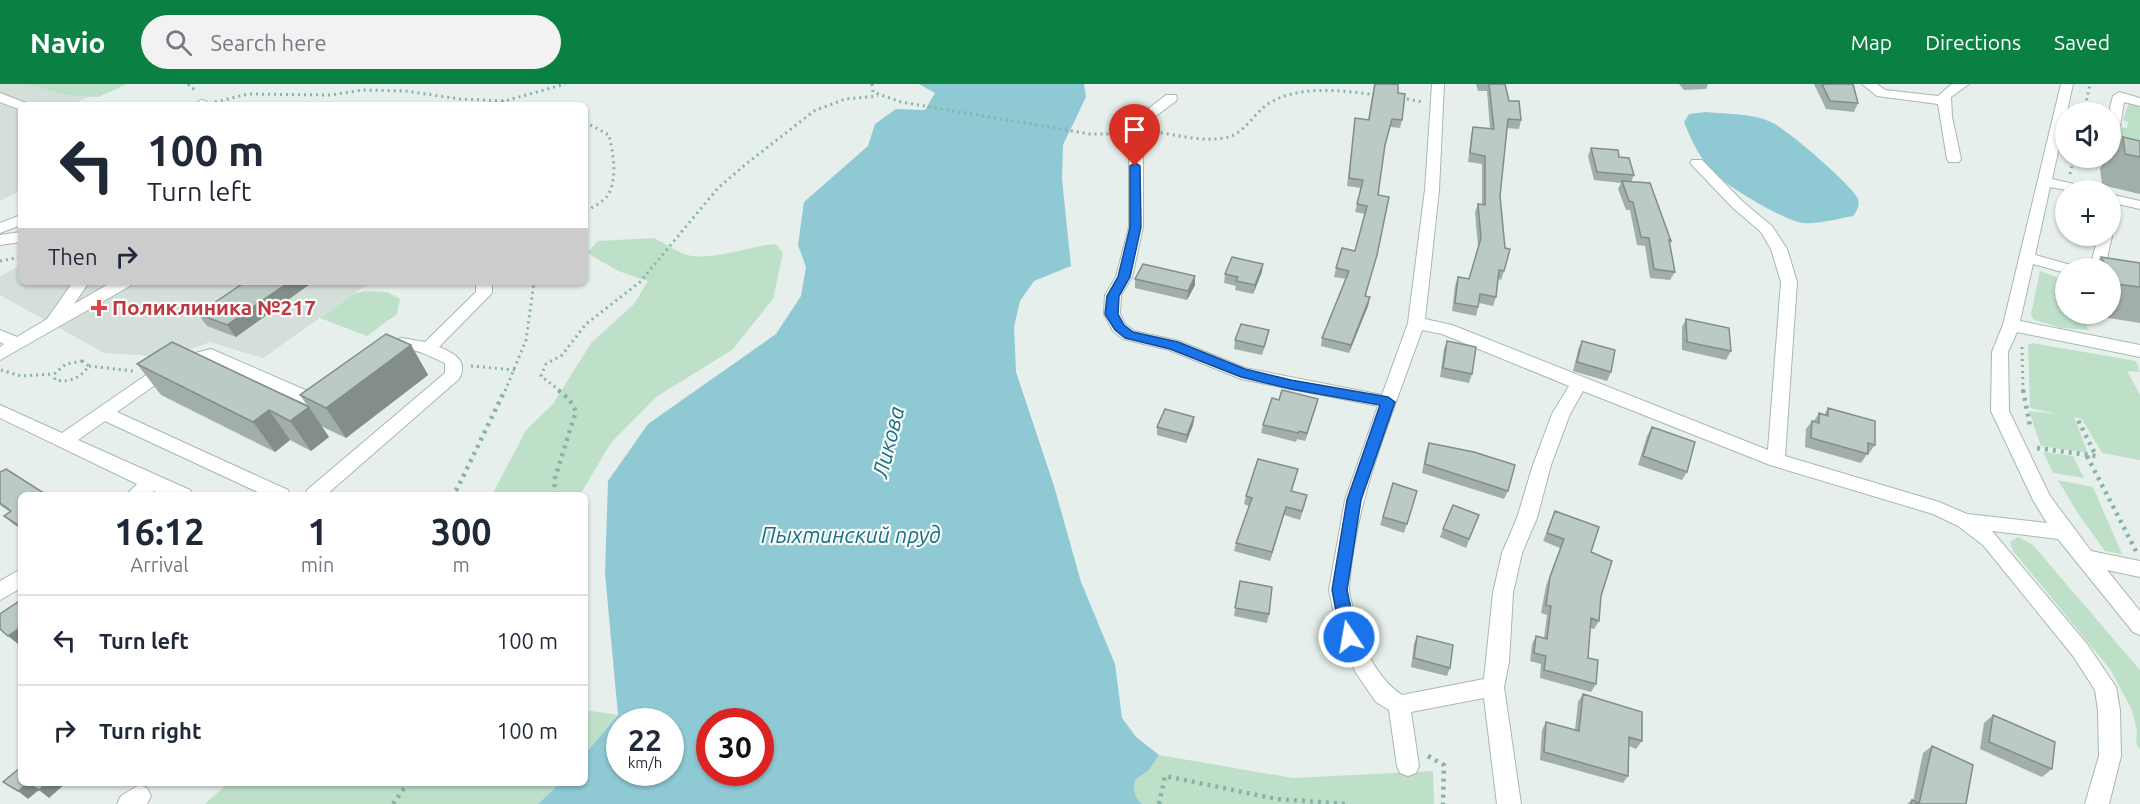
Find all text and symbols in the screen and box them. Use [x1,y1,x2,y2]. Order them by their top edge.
search box [141,15,561,69]
icon: search [162,26,195,59]
text: Navio [30,27,105,58]
text: Search here [210,30,327,55]
text: Map [1851,30,1892,54]
text: Directions [1925,30,2021,54]
text: Saved [2054,30,2110,54]
map controls [2055,102,2121,324]
button: sound [2055,102,2121,168]
pin [1109,104,1160,166]
icon: arrive [1118,113,1151,146]
icon: left [48,126,126,204]
text: 100 m [147,127,264,174]
text: Turn left [147,176,251,206]
button: + [2055,180,2121,246]
icon: right [110,240,143,273]
text: Then [48,244,98,269]
button: − [2055,258,2121,324]
place label: Поликлиника №217 [112,295,316,319]
marker: Поликлиника №217 [90,299,108,317]
water label: Ликова [866,404,908,481]
text: 16:12 [114,511,204,552]
text: 1 [307,511,328,552]
text: 300 [431,511,492,552]
water label: Пыхтинский пруд [761,522,941,547]
text: Arrival [130,553,189,576]
text: min [301,553,334,576]
text: m [453,553,470,576]
position arrow [1317,605,1381,669]
icon: left [48,624,81,657]
text: Turn left [99,628,189,653]
text: 100 m [497,628,558,653]
speed limit sign: 30 [696,708,774,786]
icon: right [48,714,81,747]
text: Turn right [99,718,201,743]
text: 100 m [497,718,558,743]
text: 22 [628,723,662,757]
text: km/h [628,754,662,771]

